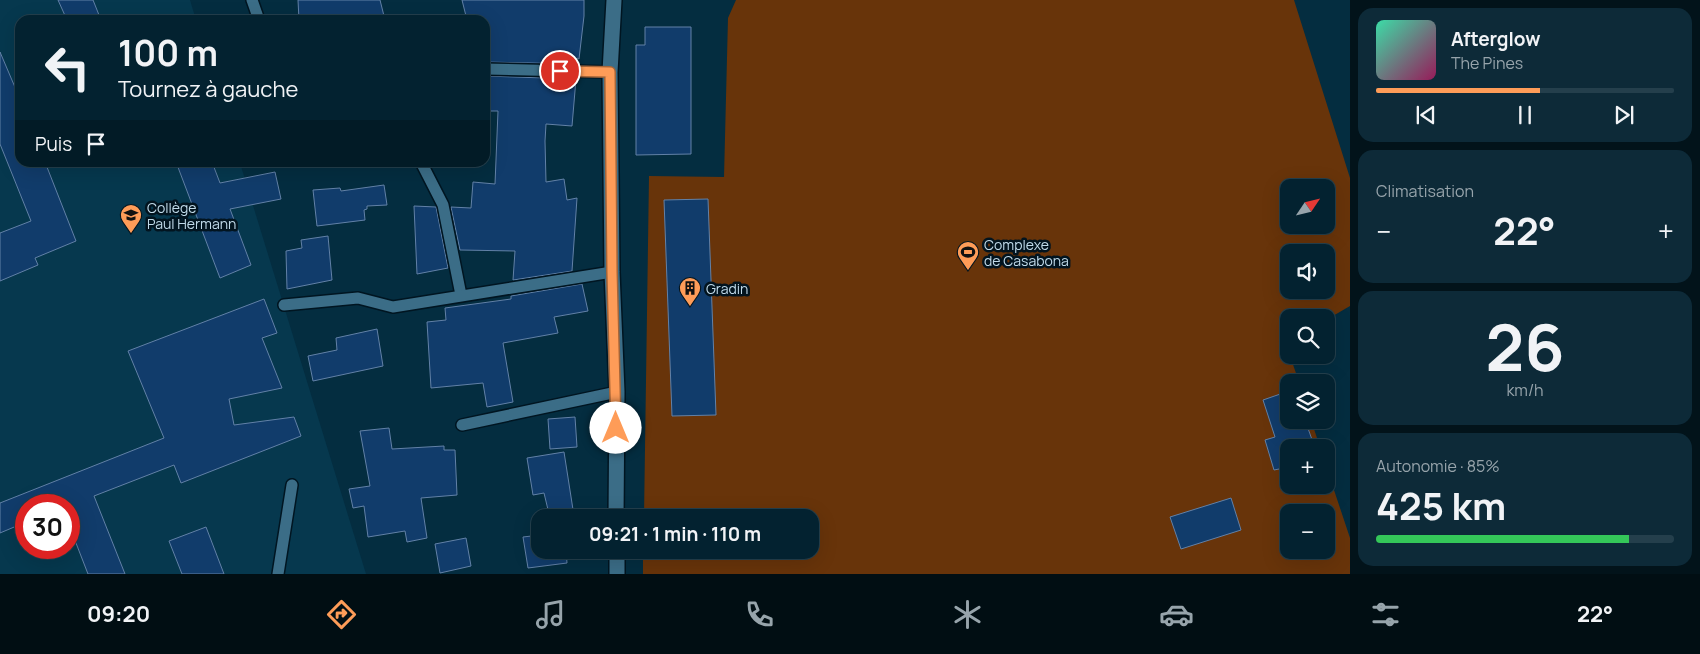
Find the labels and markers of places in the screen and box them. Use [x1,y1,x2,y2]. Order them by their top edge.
pin [539,50,581,92]
place label: Collège Paul Hermann [147,198,236,233]
school or university icon: Collège Paul Hermann [119,203,143,234]
place label: Complexe de Casabona [984,235,1069,270]
sports icon: Complexe de Casabona [956,240,980,271]
building icon: Gradin [678,276,702,307]
place label: Gradin [706,279,748,298]

